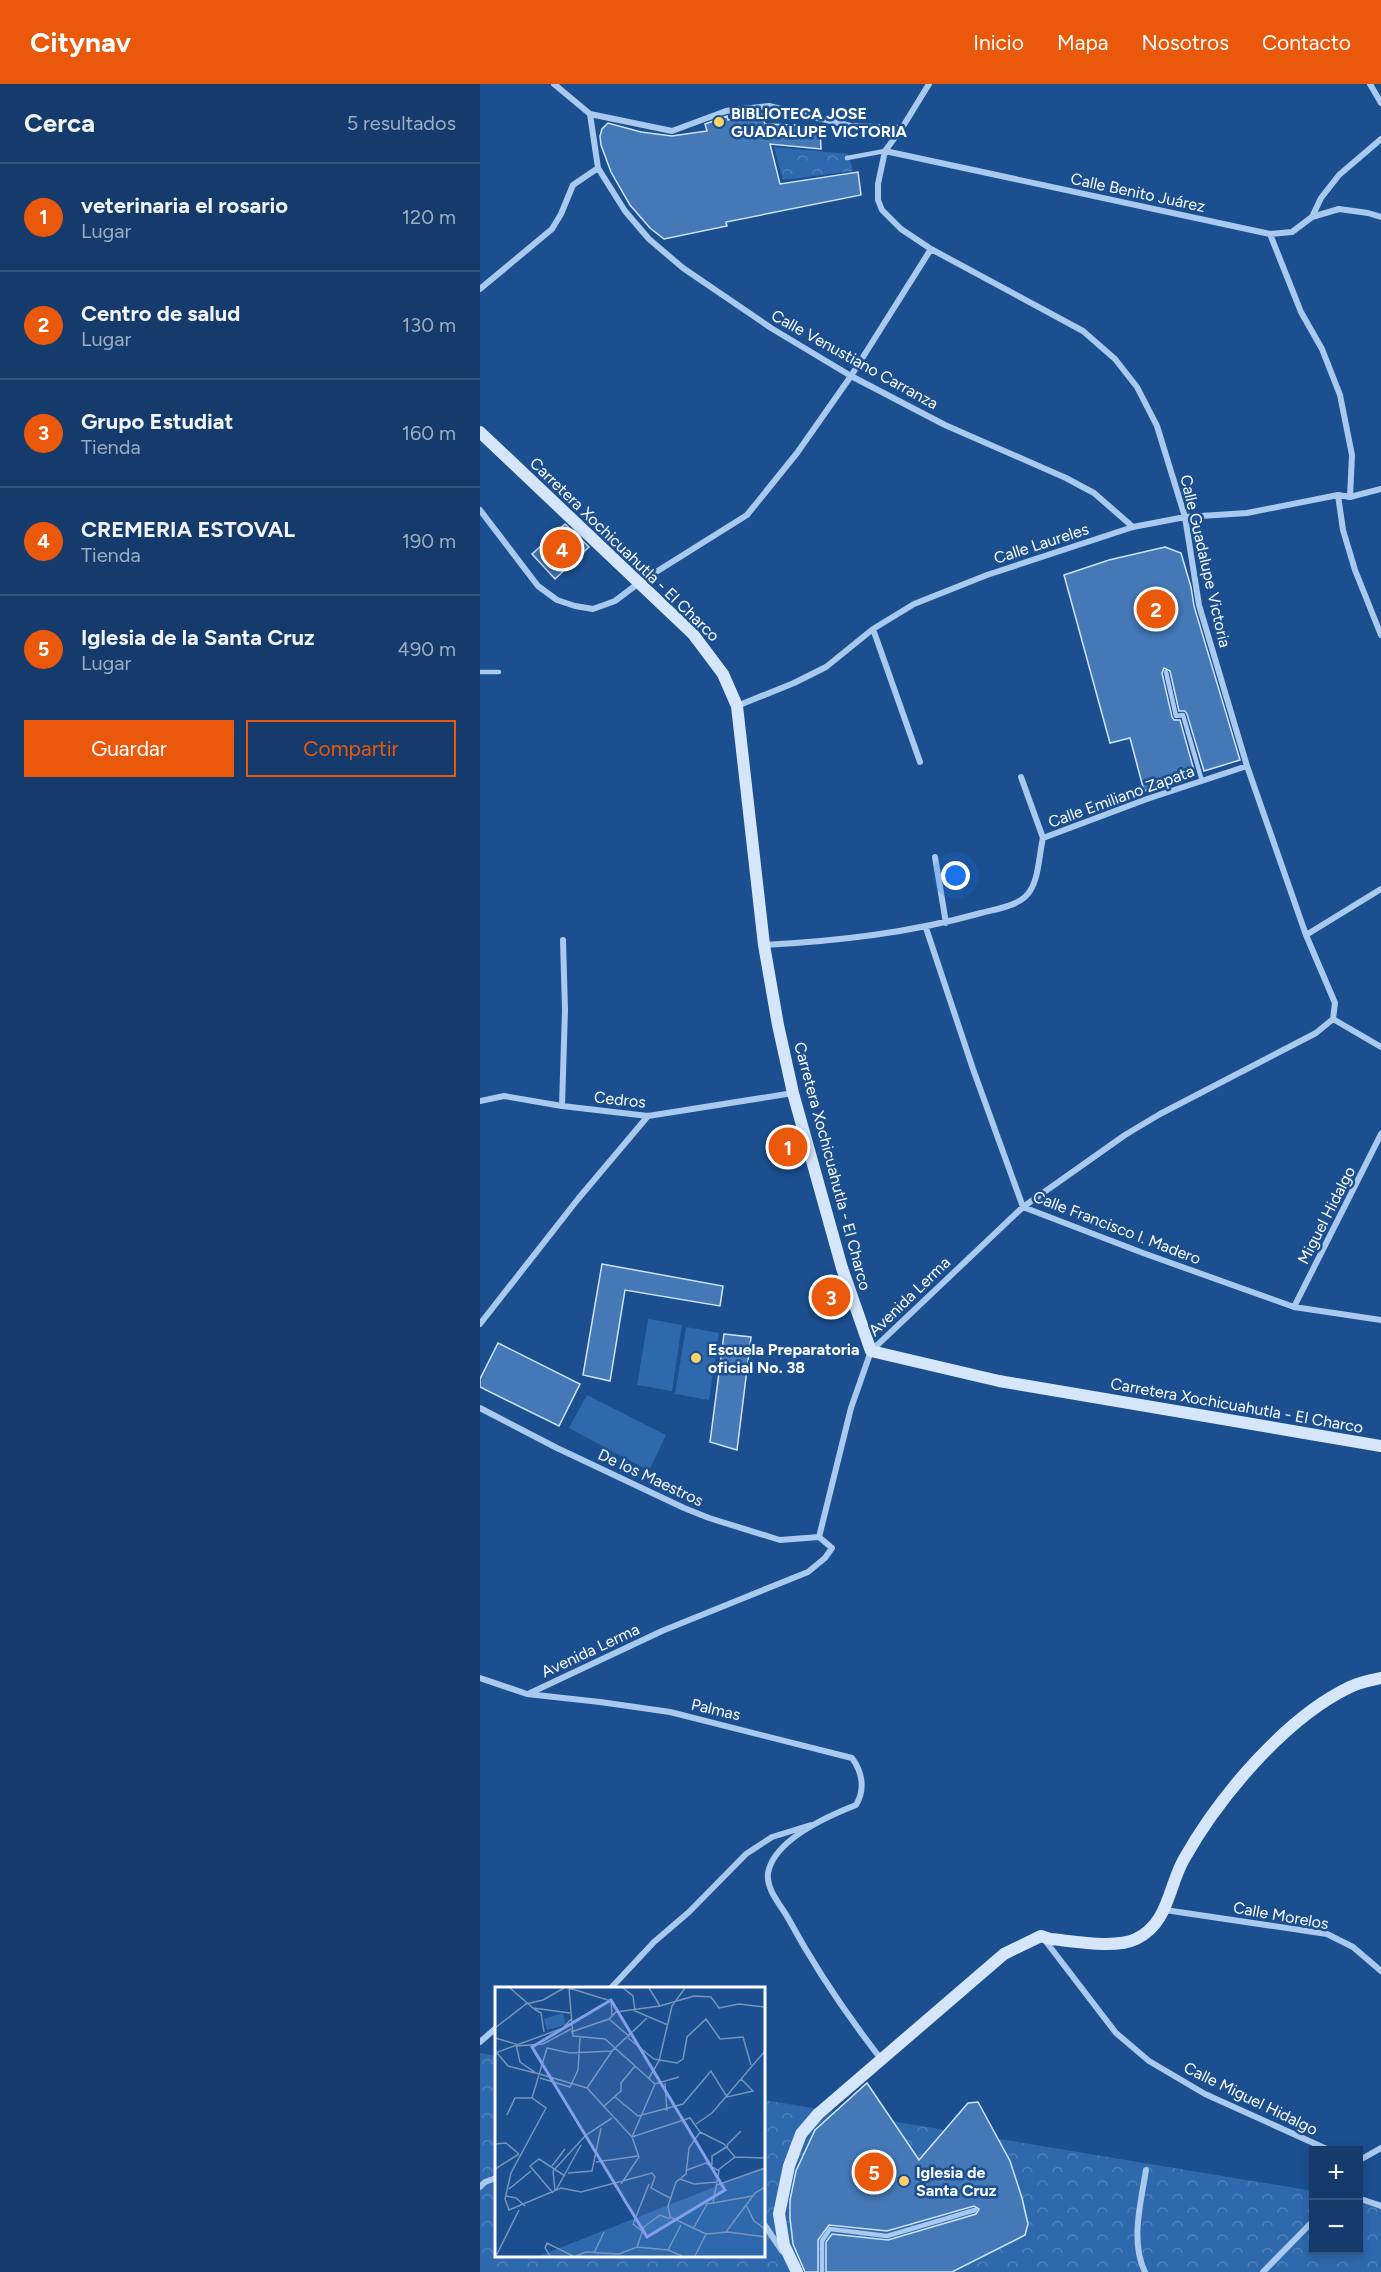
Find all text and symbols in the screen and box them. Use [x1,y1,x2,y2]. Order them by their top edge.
text: Citynav [30,25,131,59]
text: Inicio [973,30,1024,55]
text: Mapa [1057,30,1109,55]
text: Nosotros [1142,30,1229,55]
text: Contacto [1262,30,1351,55]
place label: BIBLIOTECA JOSE GUADALUPE VICTORIA [731,104,908,141]
text: Cerca [24,107,95,139]
text: 5 resultados [347,111,456,135]
marker: BIBLIOTECA JOSE GUADALUPE VICTORIA [712,115,726,129]
street label: Calle Benito Juárez [1069,169,1207,216]
text: veterinaria el rosario [81,192,288,219]
text: 1 [39,205,48,229]
text: 120 m [402,205,456,229]
text: Lugar [81,219,131,243]
text: Centro de salud [81,300,240,327]
street label: Calle Venustiano Carranza [768,306,941,413]
text: 2 [38,313,49,337]
text: 130 m [402,313,456,337]
text: Lugar [81,327,131,351]
text: Grupo Estudiat [81,408,233,435]
text: 3 [38,421,49,445]
text: 160 m [402,421,456,445]
text: Tienda [81,435,141,459]
street label: Carretera Xochicuahutla - El Charco [526,453,723,645]
street label: Calle Guadalupe Victoria [1176,473,1235,649]
text: CREMERIA ESTOVAL [81,516,295,543]
street label: Calle Laureles [991,519,1091,568]
pin: 4 [542,526,581,572]
text: 4 [37,529,50,553]
text: 190 m [402,529,456,553]
text: Tienda [81,543,141,567]
pin: 2 [1136,586,1176,632]
text: Iglesia de la Santa Cruz [81,624,315,651]
text: 5 [38,637,49,661]
text: 490 m [397,637,456,661]
text: Lugar [81,651,131,675]
button: Guardar [24,720,234,777]
button: Compartir [246,720,456,777]
street label: Calle Emiliano Zapata [1046,761,1197,832]
your location [941,861,970,890]
street label: Carretera Xochicuahutla - El Charco [790,1040,875,1292]
street label: Cedros [593,1087,647,1112]
pin: 1 [768,1124,808,1170]
street label: Miguel Hidalgo [1294,1163,1359,1267]
street label: Calle Francisco I. Madero [1030,1187,1203,1268]
street label: Avenida Lerma [865,1253,954,1340]
pin: 3 [812,1274,850,1320]
place label: Escuela Preparatoria oficial No. 38 [708,1340,860,1377]
marker: Escuela Preparatoria oficial No. 38 [689,1351,703,1365]
street label: Carretera Xochicuahutla - El Charco [1109,1374,1365,1437]
street label: De los Maestros [595,1445,706,1510]
street label: Avenida Lerma [538,1619,642,1681]
street label: Palmas [689,1695,742,1724]
street label: Calle Morelos [1232,1898,1330,1933]
inset map [495,1987,765,2257]
street label: Calle Miguel Hidalgo [1181,2058,1321,2139]
map controls [1309,2146,1363,2254]
button: + [1309,2146,1363,2200]
pin: 5 [854,2150,894,2194]
place label: Iglesia de Santa Cruz [916,2163,997,2200]
marker: Iglesia de Santa Cruz [897,2174,911,2188]
button: − [1309,2200,1363,2254]

